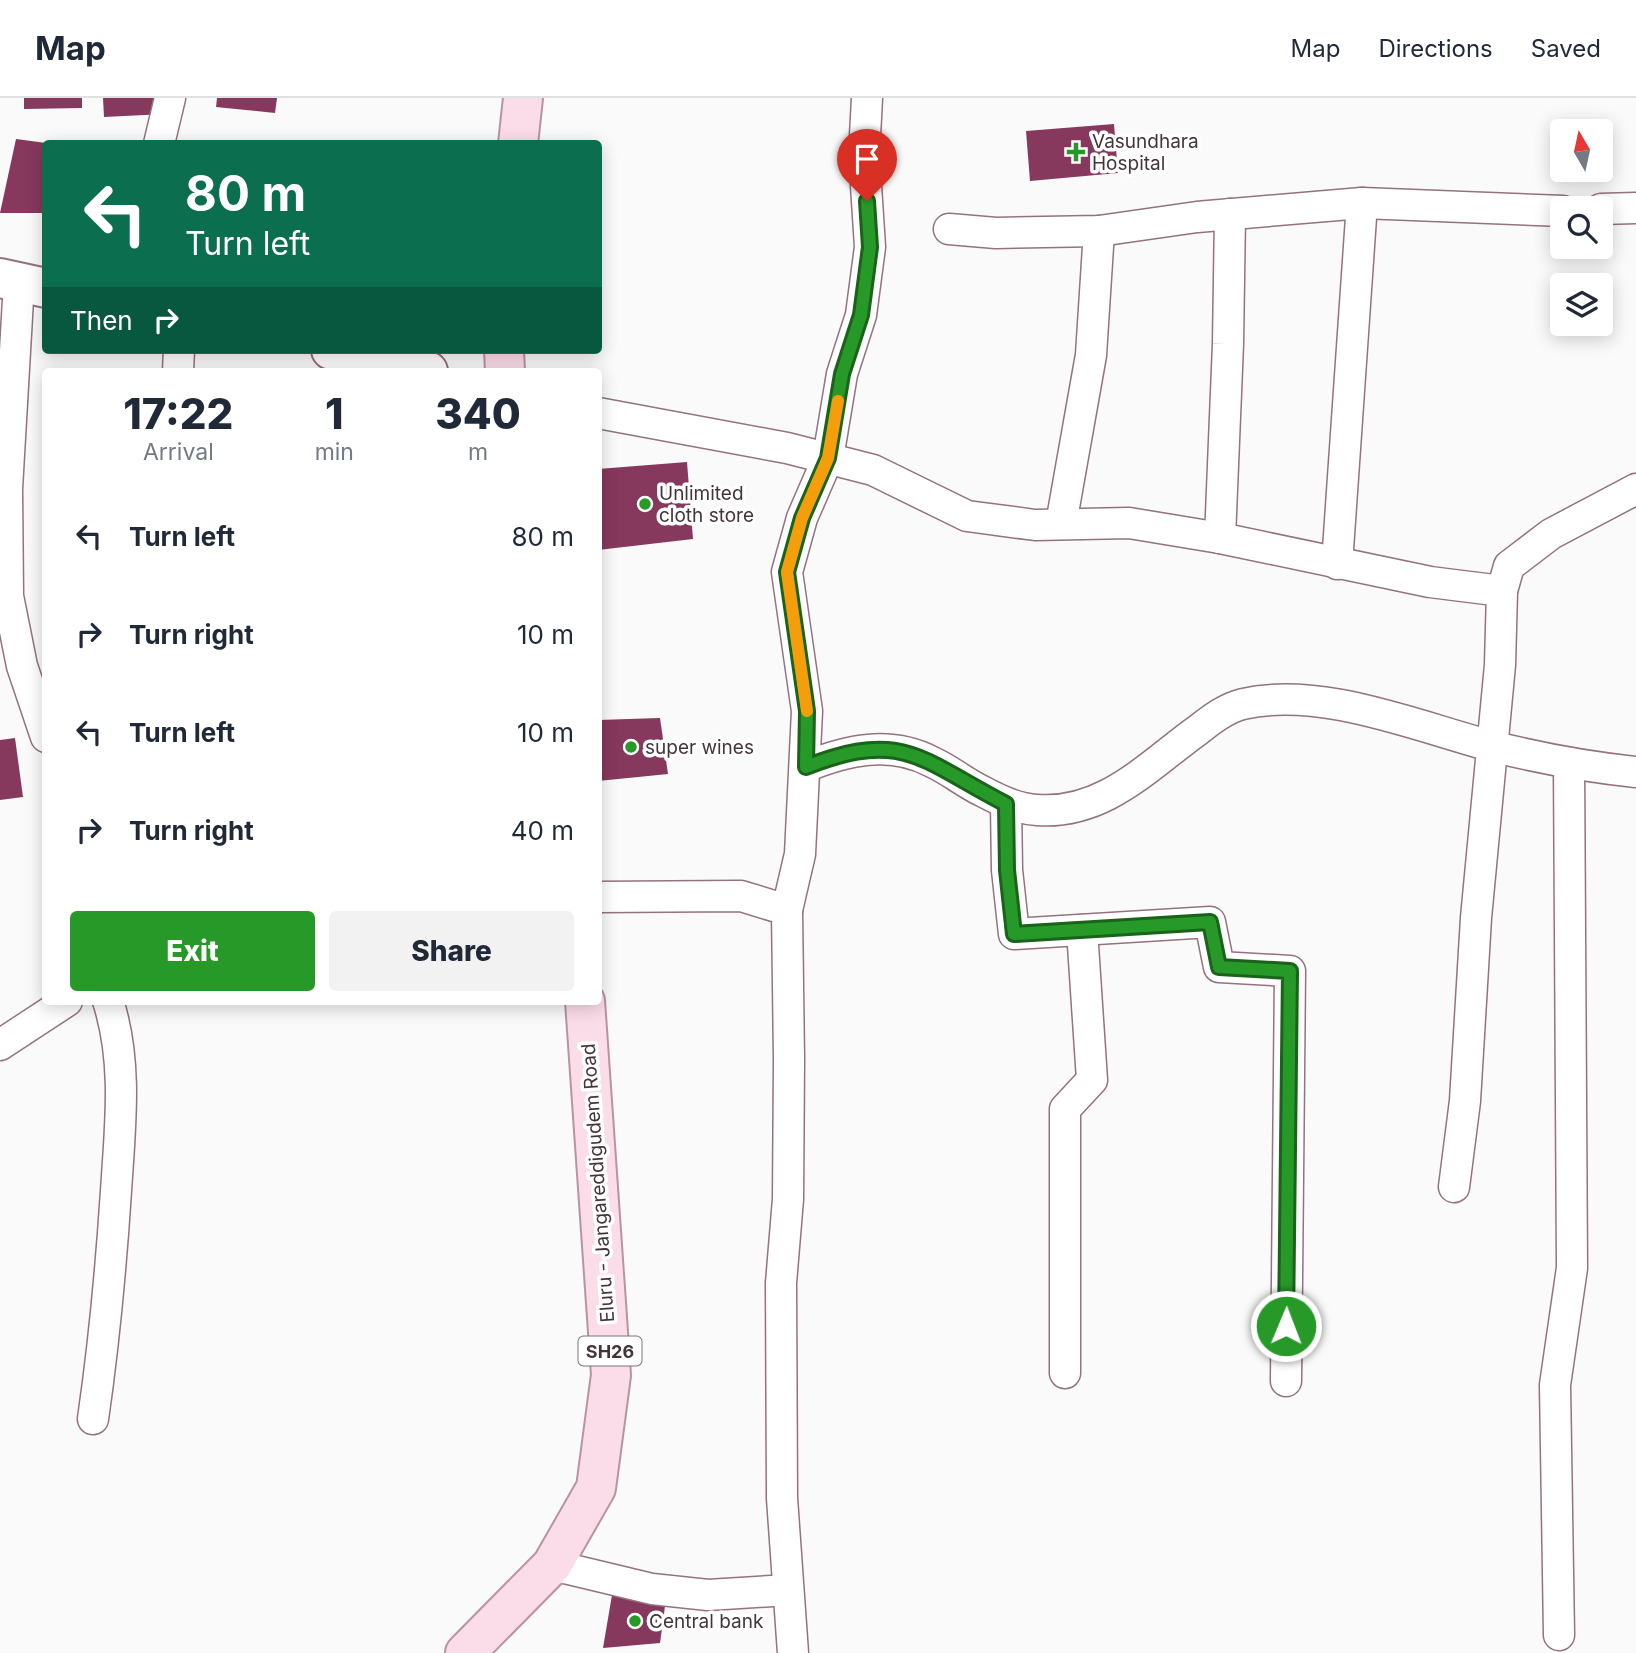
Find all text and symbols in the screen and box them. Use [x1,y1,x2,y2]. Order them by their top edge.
text: Map [35,28,106,68]
text: Map [1291,34,1340,63]
text: Directions [1378,34,1493,63]
text: Saved [1531,34,1601,63]
north arrow [1550,119,1614,182]
map controls [1550,119,1613,336]
pin [837,129,897,201]
place label: Vasundhara Hospital [1092,130,1199,175]
icon: arrive [848,140,886,178]
marker: Vasundhara Hospital [1066,142,1086,162]
text: 80 m [185,164,306,223]
icon: left [70,168,161,259]
button: search [1550,196,1613,259]
text: Turn left [185,224,310,263]
button: layers [1550,273,1613,336]
icon: right [147,301,185,339]
text: Then [70,305,133,336]
text: 17:22 [123,388,233,439]
text: 1 [325,388,344,439]
text: 340 [435,388,521,439]
text: Arrival [143,438,214,466]
text: min [315,438,354,466]
text: m [468,438,488,466]
place label: Unlimited cloth store [659,482,754,527]
marker: Unlimited cloth store [637,496,653,512]
icon: left [70,517,108,555]
text: Turn left [129,521,235,552]
text: 80 m [511,521,574,552]
icon: right [70,615,108,653]
text: Turn right [129,619,254,650]
text: 10 m [517,619,574,650]
icon: left [70,713,108,751]
text: Turn left [129,717,235,748]
text: 10 m [517,717,574,748]
place label: super wines [645,736,754,759]
marker: super wines [623,739,639,755]
icon: right [70,811,108,849]
text: Turn right [129,815,254,846]
text: 40 m [511,815,574,846]
button: Exit [70,911,315,991]
button: Share [329,911,574,991]
street label: Eluru - Jangareddigudem Road [577,1043,619,1323]
position arrow [1249,1289,1323,1363]
road number: SH26 [578,1336,642,1366]
place label: Central bank [649,1610,764,1633]
marker: Central bank [627,1613,643,1629]

